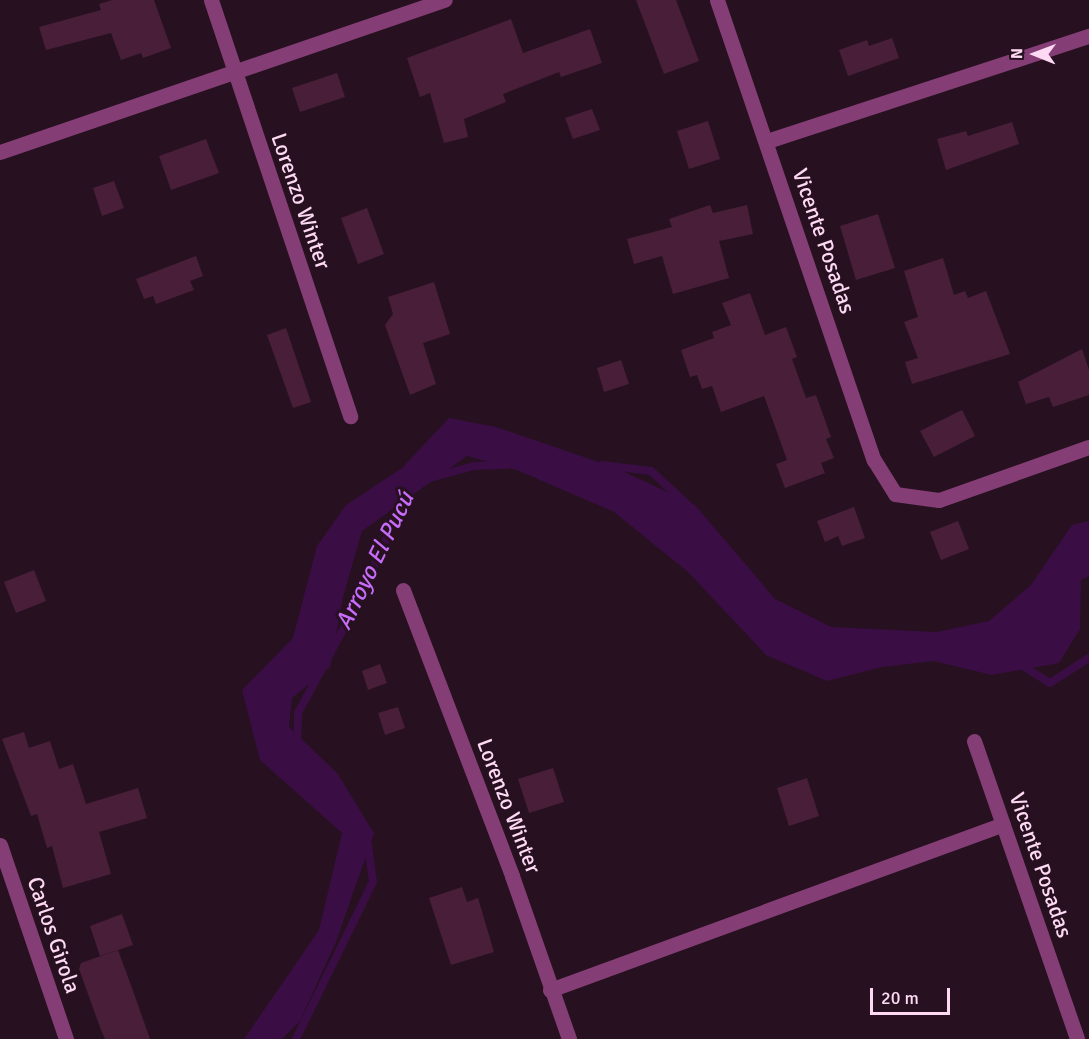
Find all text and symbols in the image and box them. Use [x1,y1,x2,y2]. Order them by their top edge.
north arrow [1005,24,1065,84]
text: N [1007,48,1027,59]
street label: Lorenzo Winter [265,130,337,272]
street label: Vicente Posadas [787,165,861,317]
water label: Arroyo El Pucú [329,488,421,634]
street label: Lorenzo Winter [471,735,547,877]
street label: Vicente Posadas [1004,789,1078,941]
street label: Carlos Girola [22,873,86,997]
scale bar [873,976,952,1014]
text: 20 m [881,987,919,1009]

